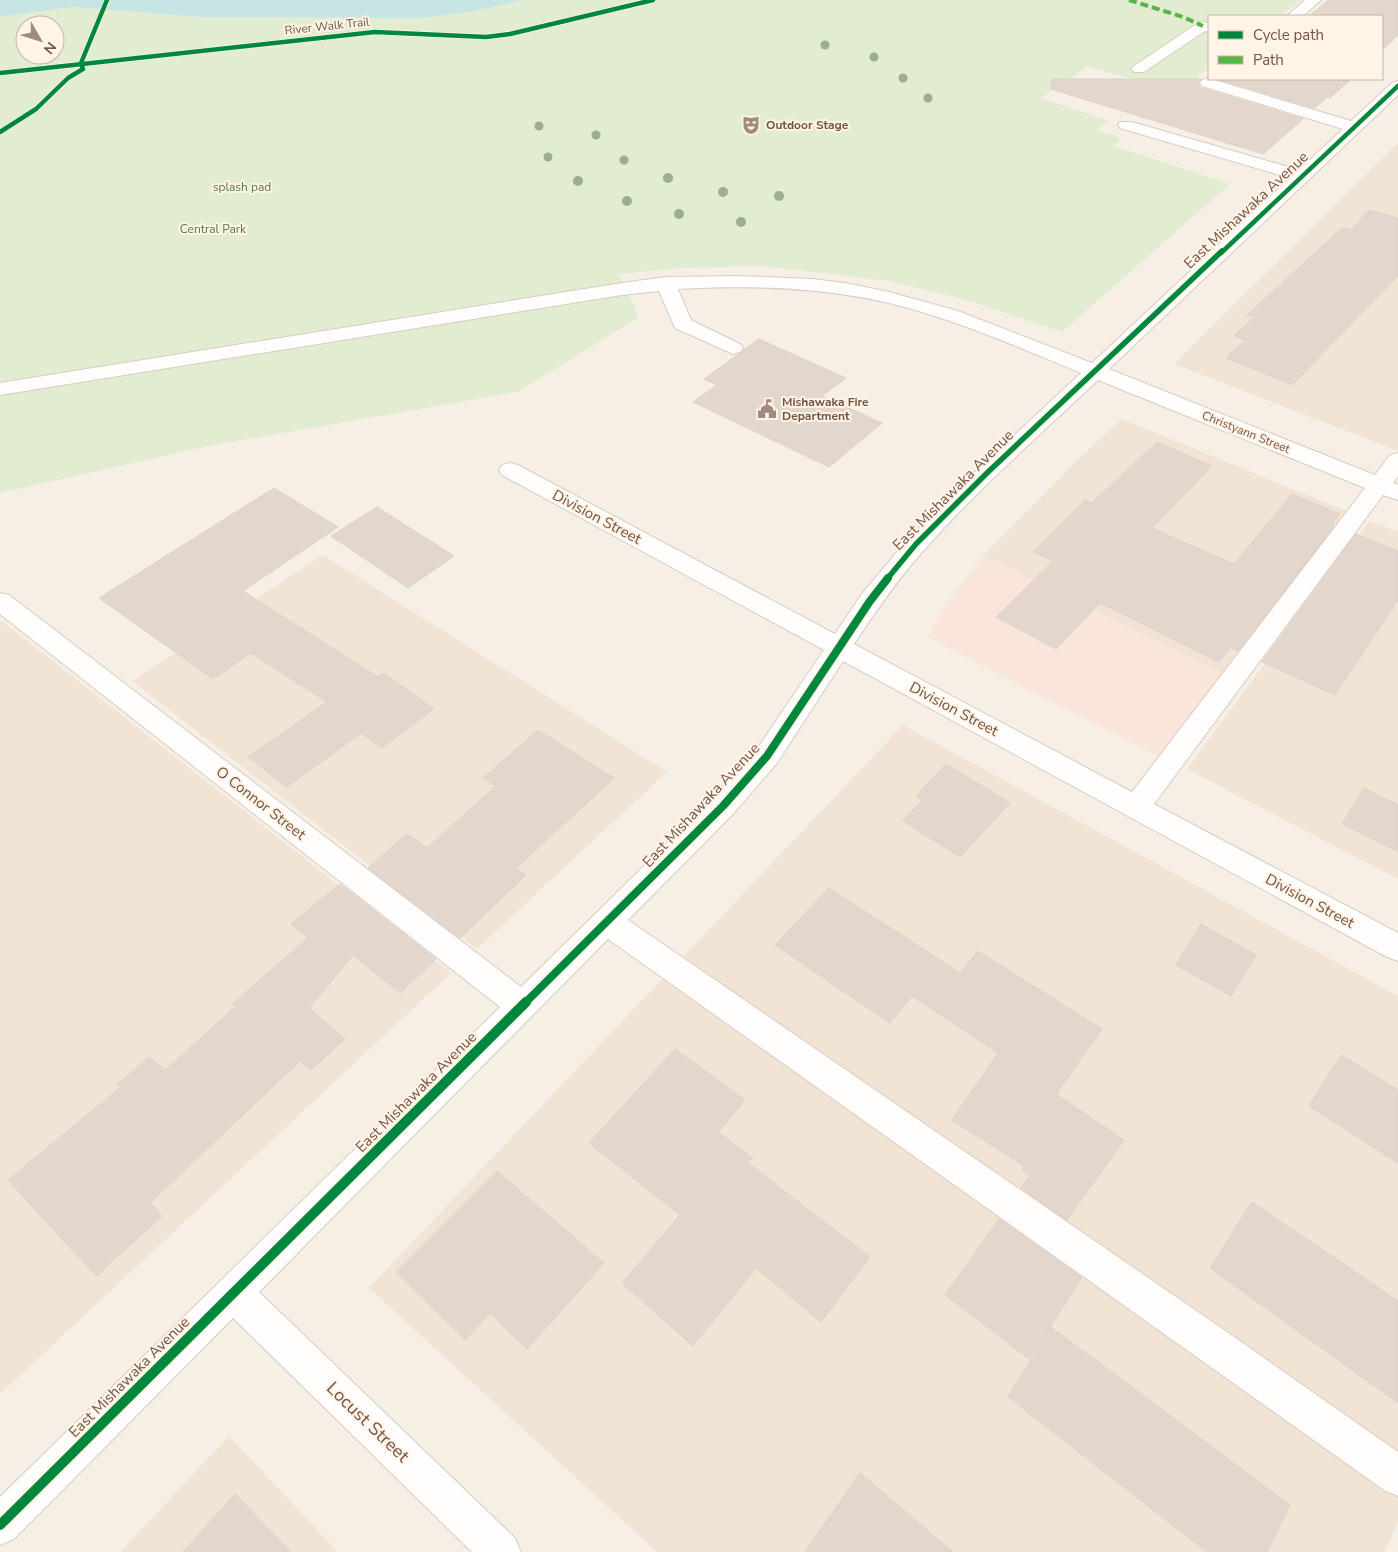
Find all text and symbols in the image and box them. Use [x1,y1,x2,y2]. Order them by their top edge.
street label: River Walk Trail [284,14,371,38]
north arrow [15,15,65,65]
legend [1208,15,1383,80]
text: Cycle path [1253,25,1324,45]
text: N [39,38,60,58]
text: Path [1253,50,1284,70]
theatre icon: Outdoor Stage [740,114,762,136]
place label: Outdoor Stage [766,117,849,133]
street label: East Mishawaka Avenue [1179,147,1313,273]
park label: splash pad [213,179,271,195]
park label: Central Park [180,221,247,237]
place label: Mishawaka Fire Department [782,394,869,424]
public building icon: Mishawaka Fire Department [756,398,778,420]
street label: Christyann Street [1200,407,1293,457]
street label: East Mishawaka Avenue [888,425,1018,555]
street label: Division Street [549,485,646,549]
street label: Division Street [906,677,1003,741]
street label: East Mishawaka Avenue [638,738,764,872]
street label: O Connor Street [212,762,311,845]
street label: Division Street [1262,869,1359,933]
street label: East Mishawaka Avenue [351,1027,481,1157]
street label: East Mishawaka Avenue [64,1312,194,1442]
street label: Locust Street [321,1376,415,1468]

